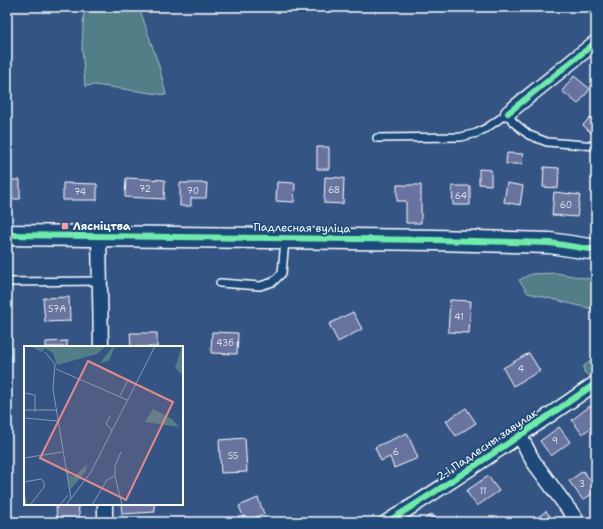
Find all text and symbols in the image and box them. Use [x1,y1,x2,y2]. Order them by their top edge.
house number: 72 [139,183,151,195]
house number: 68 [328,184,340,196]
house number: 70 [187,185,199,197]
house number: 74 [74,186,86,198]
house number: 64 [455,190,467,202]
house number: 60 [560,199,572,211]
place label: Лясніцтва [73,219,131,234]
street label: Падлесная вуліца [253,220,351,236]
marker: Лясніцтва [60,221,70,231]
house number: 57А [48,303,66,315]
house number: 41 [454,311,464,323]
house number: 43б [216,337,234,349]
inset map [24,346,183,505]
house number: 4 [518,363,524,375]
street label: 2-і Падлесны завулак [434,405,541,484]
house number: 9 [552,435,558,447]
house number: 6 [393,446,399,458]
house number: 55 [228,450,238,462]
house number: 3 [579,478,585,490]
house number: 11 [479,485,487,497]

